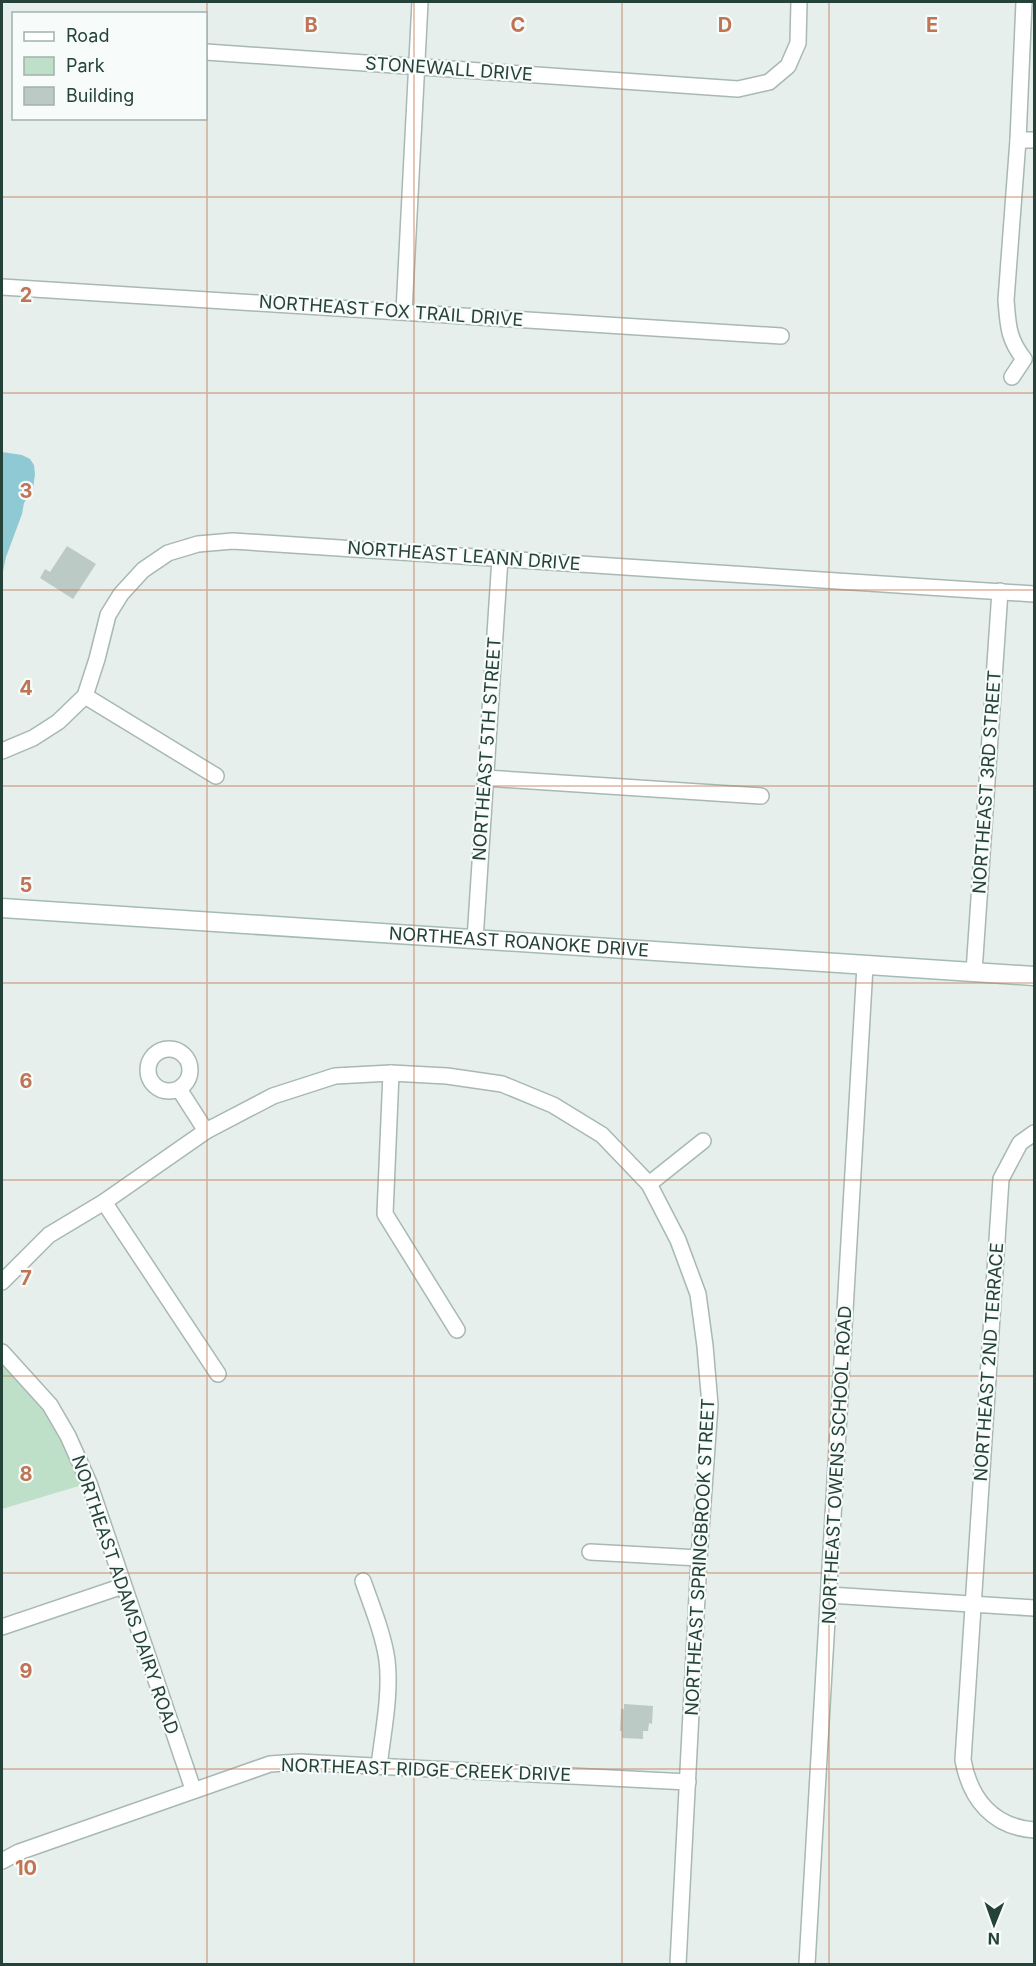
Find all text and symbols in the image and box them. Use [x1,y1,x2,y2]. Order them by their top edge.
legend [12,12,207,120]
text: B [304,13,318,37]
text: C [511,13,525,37]
text: D [718,13,732,37]
text: E [926,13,938,37]
text: Road [66,25,109,46]
street label: STONEWALL DRIVE [365,52,534,85]
text: Park [66,55,105,76]
text: Building [66,85,134,106]
text: 2 [20,283,32,307]
street label: NORTHEAST FOX TRAIL DRIVE [258,291,524,330]
text: 3 [20,479,32,503]
street label: NORTHEAST LEANN DRIVE [347,537,581,574]
street label: NORTHEAST 5TH STREET [468,636,505,862]
street label: NORTHEAST 3RD STREET [968,669,1005,894]
text: 4 [19,676,33,700]
text: 5 [20,873,32,897]
street label: NORTHEAST ROANOKE DRIVE [388,923,650,961]
text: 6 [20,1069,33,1093]
street label: NORTHEAST 2ND TERRACE [970,1242,1007,1482]
text: 7 [20,1266,32,1290]
street label: NORTHEAST OWENS SCHOOL ROAD [818,1305,855,1625]
street label: NORTHEAST SPRINGBROOK STREET [681,1398,718,1716]
street label: NORTHEAST ADAMS DAIRY ROAD [68,1453,183,1737]
text: 8 [19,1462,33,1486]
text: 9 [20,1659,33,1683]
street label: NORTHEAST RIDGE CREEK DRIVE [281,1754,571,1785]
text: 10 [15,1856,37,1880]
north arrow [964,1894,1024,1954]
text: N [987,1929,1000,1949]

